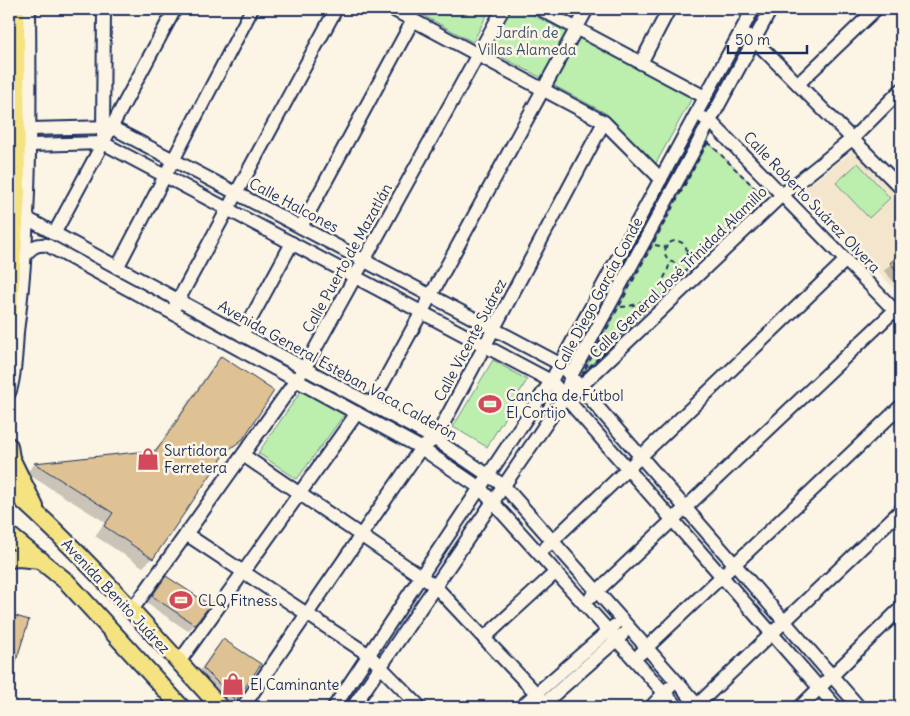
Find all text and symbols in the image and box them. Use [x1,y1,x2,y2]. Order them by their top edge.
scale bar [728,22,806,54]
park label: Jardín de Villas Alameda [478,23,577,59]
text: 50 m [735,30,770,49]
street label: Calle Roberto Suárez Olvera [740,127,885,277]
street label: Calle Halcones [246,173,342,237]
street label: Calle Puerto de Mazatlán [298,180,396,336]
street label: Calle General José Trinidad Alamillo [585,182,771,362]
street label: Calle Diego García Conde [549,214,647,374]
street label: Calle Vicente Suárez [430,275,510,405]
street label: Avenida General Esteban Vaca Calderón [215,296,462,444]
place label: Cancha de Fútbol El Cortijo [506,386,624,422]
sports icon: Cancha de Fútbol El Cortijo [477,391,503,417]
place label: Surtidora Ferretera [164,441,228,477]
shop icon: Surtidora Ferretera [135,446,161,472]
street label: Avenida Benito Juárez [58,534,174,658]
sports icon: CLQ Fitness [168,587,194,613]
place label: CLQ Fitness [198,591,278,610]
shop icon: El Caminante [220,671,246,697]
place label: El Caminante [250,675,339,694]

